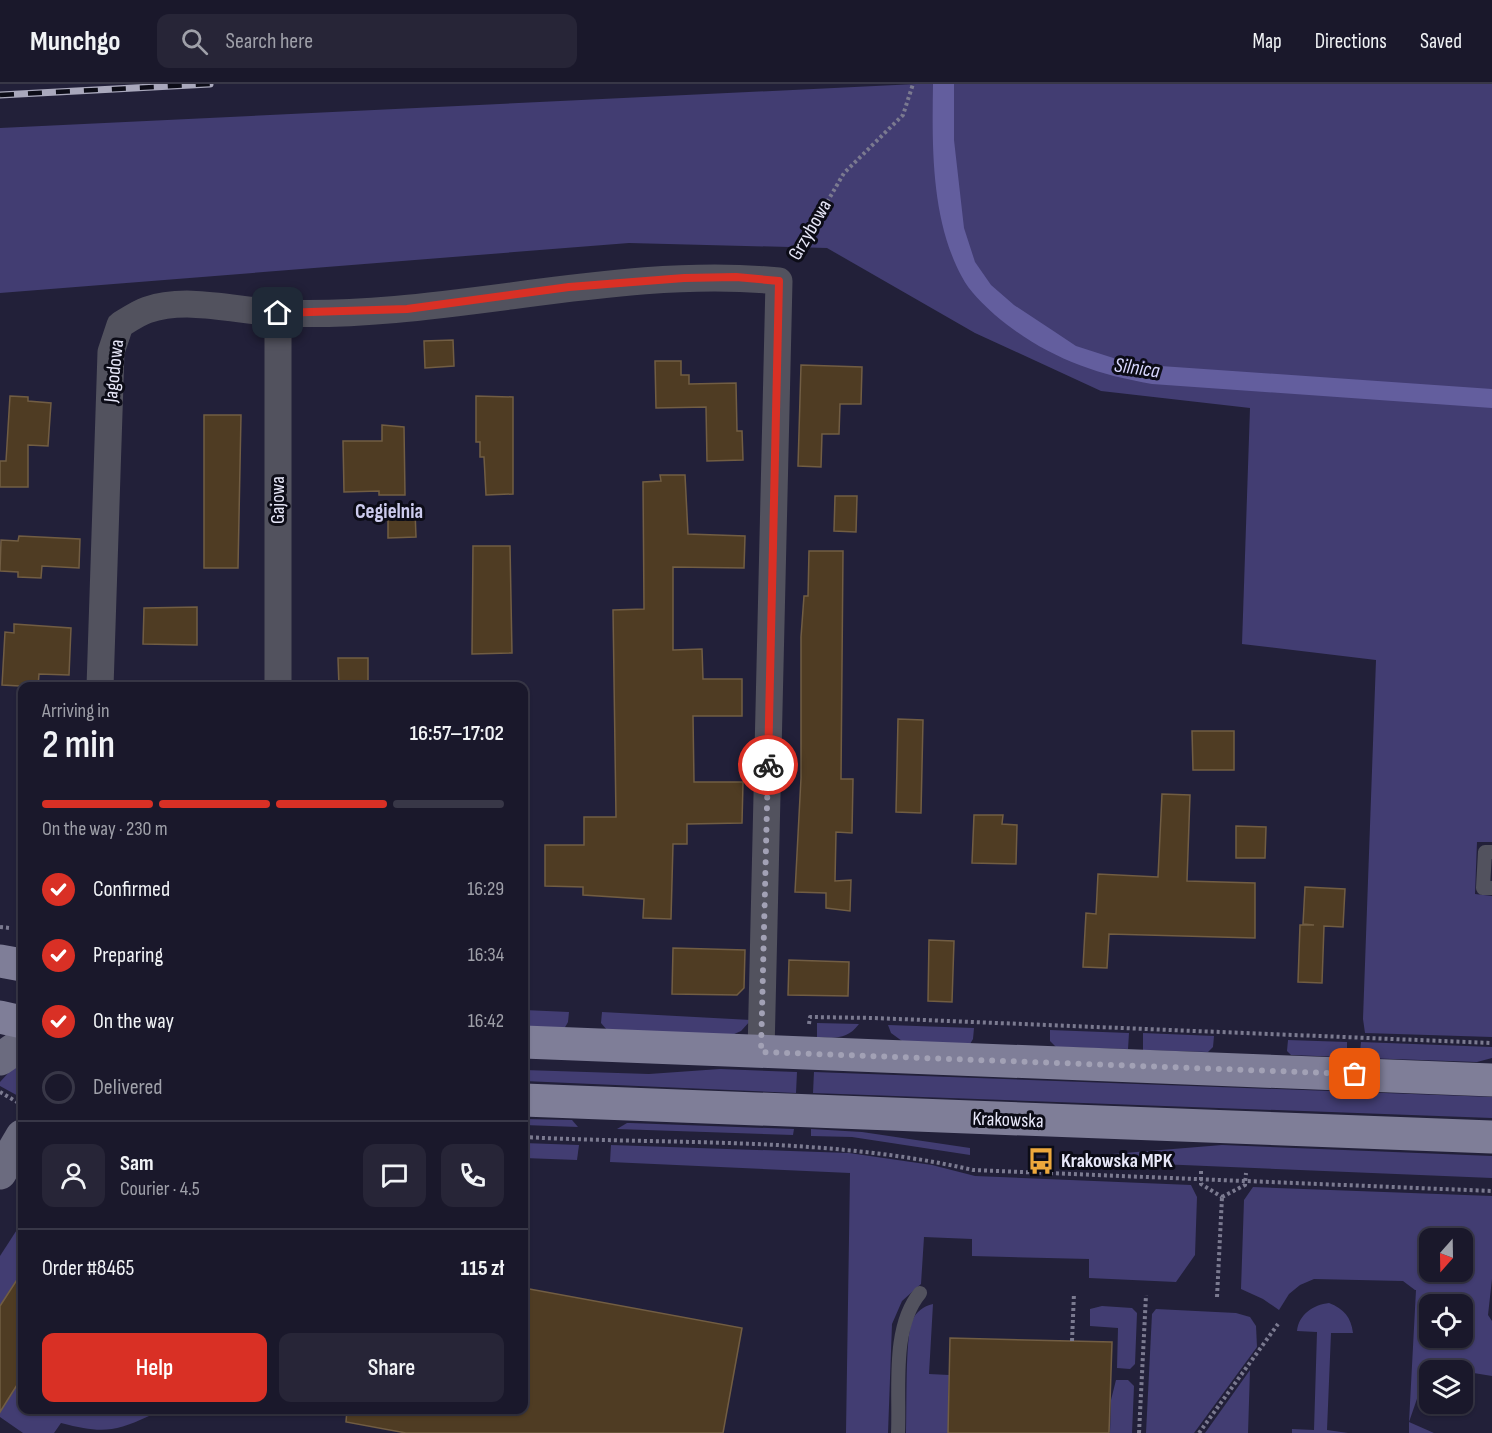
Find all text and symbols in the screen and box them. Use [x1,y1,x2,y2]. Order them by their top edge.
search box [157,14,577,68]
text: Munchgo [30,25,121,58]
icon: search [178,25,211,58]
text: Search here [226,28,313,55]
text: Map [1252,29,1282,54]
text: Directions [1315,29,1387,54]
text: Saved [1420,29,1462,54]
street label: Grzybowa [783,195,837,265]
pin [252,287,303,338]
icon: home [261,296,294,329]
street label: Jagodowa [99,338,129,405]
water label: Silnica [1113,352,1162,384]
street label: Gajowa [266,476,290,524]
district label: Cegielnia [355,499,423,524]
text: Arriving in [42,699,110,723]
text: 16:57–17:02 [410,720,504,747]
text: 2 min [42,722,115,769]
courier [738,735,798,795]
icon: bike [752,749,785,782]
text: On the way · 230 m [42,817,168,841]
icon: check [42,873,75,906]
text: Confirmed [93,876,170,903]
text: 16:29 [467,877,504,901]
icon: check [42,939,75,972]
text: Preparing [93,942,163,969]
text: 16:34 [468,943,504,967]
icon: check [42,1005,75,1038]
text: On the way [93,1008,174,1035]
text: 16:42 [468,1009,504,1033]
pin [1329,1048,1380,1099]
icon: bag [1338,1057,1371,1090]
text: Delivered [93,1074,162,1101]
street label: Krakowska [972,1107,1044,1133]
button: person [42,1144,105,1207]
button: chat [363,1144,426,1207]
button: phone [441,1144,504,1207]
bus stop icon: Krakowska MPK [1026,1146,1056,1176]
place label: Krakowska MPK [1061,1149,1173,1173]
text: Sam [120,1150,154,1177]
text: Courier · 4.5 [120,1177,200,1201]
north arrow [1419,1228,1473,1282]
map controls [1419,1228,1473,1414]
text: Order #8465 [42,1255,134,1282]
text: 115 zł [461,1255,504,1282]
button: locate [1419,1294,1473,1348]
button: Help [42,1333,267,1402]
button: Share [279,1333,504,1402]
button: layers [1419,1360,1473,1414]

